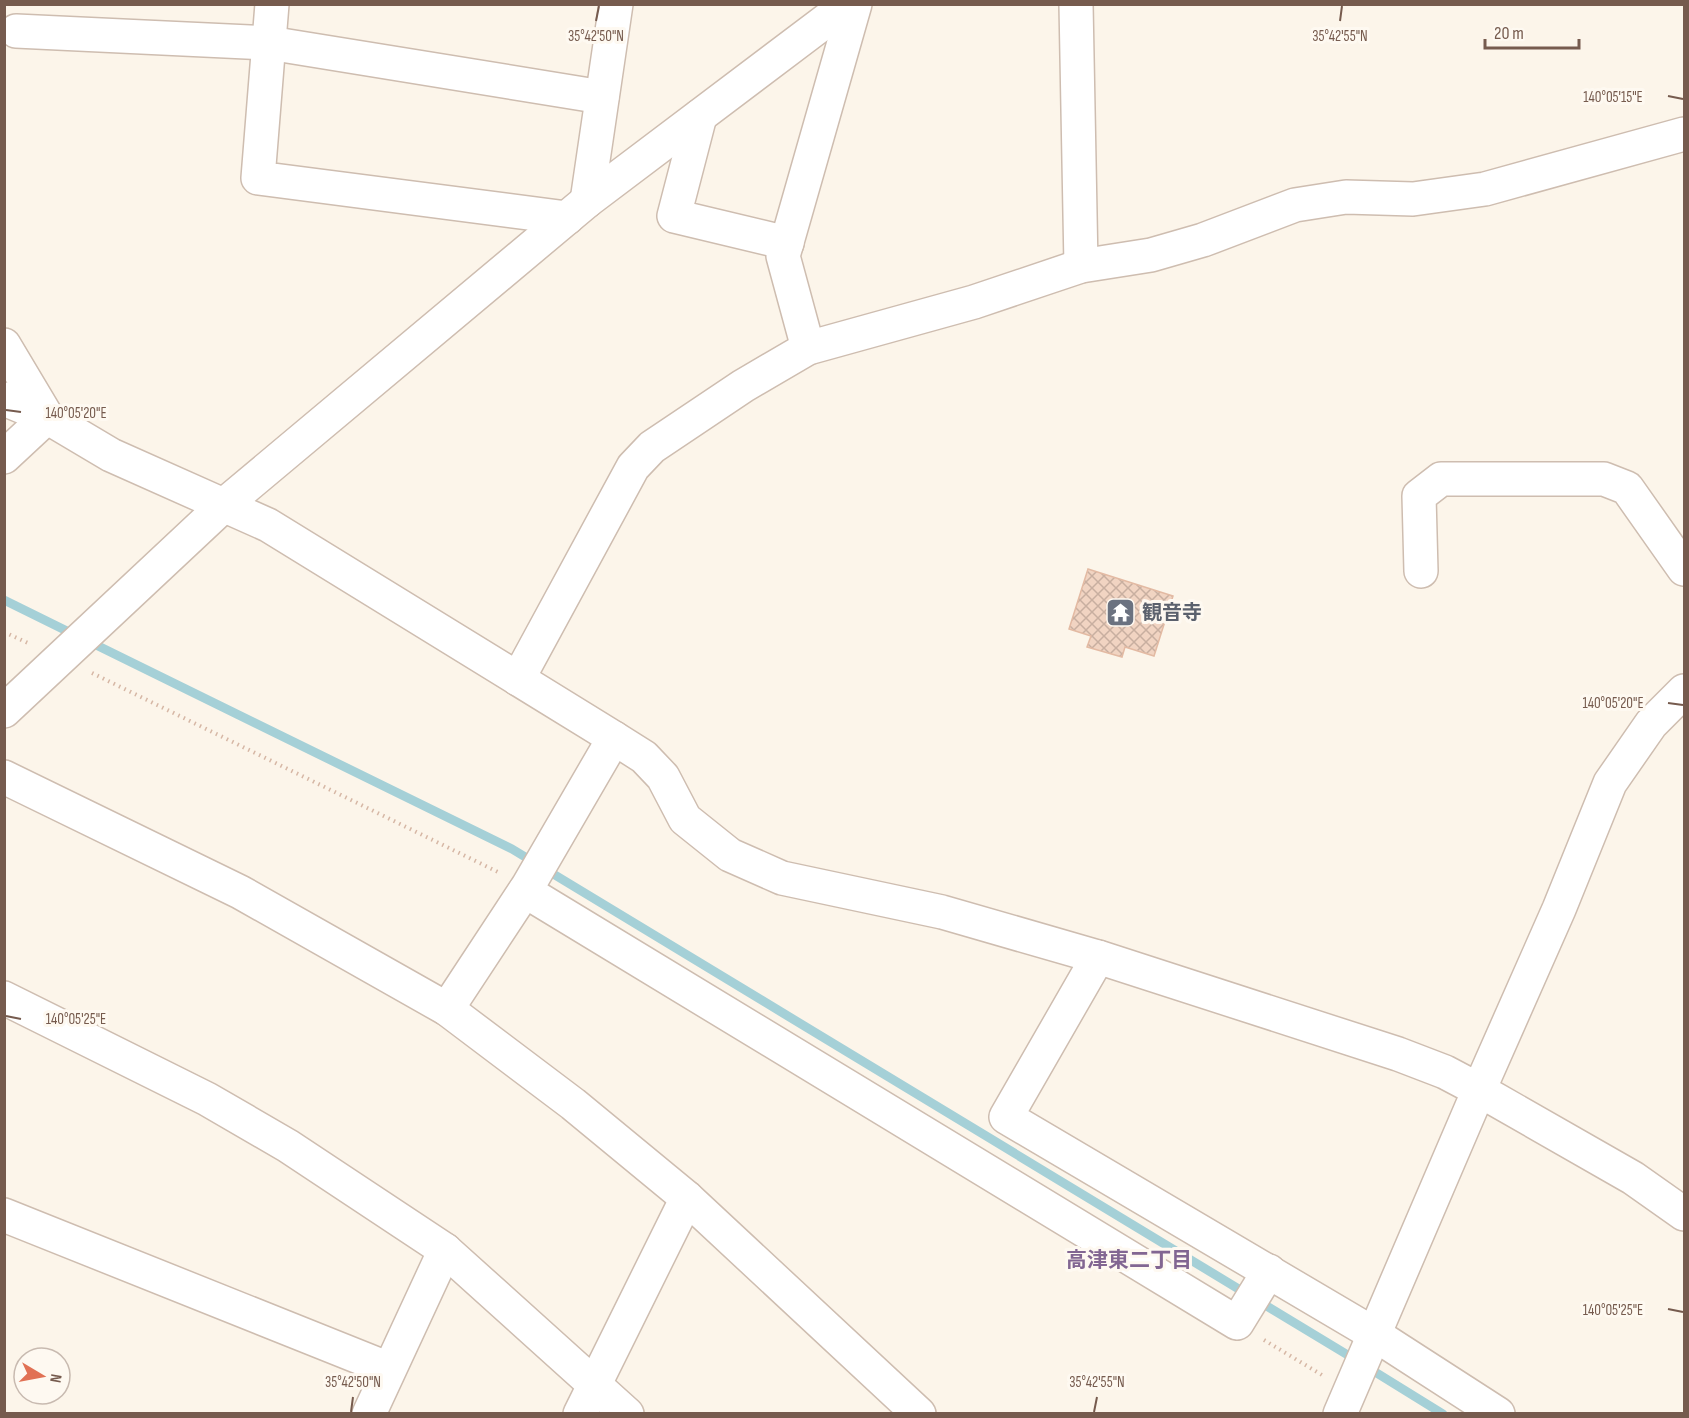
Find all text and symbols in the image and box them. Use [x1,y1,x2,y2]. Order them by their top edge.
scale bar [1485,12,1580,50]
text: 20 m [1494,23,1524,44]
text: 35°42'50"N [568,27,624,46]
text: 35°42'55"N [1312,27,1368,46]
text: 140°05'15"E [1583,88,1643,107]
text: 140°05'20"E [45,404,107,423]
temple icon: 観音寺 [1105,596,1137,628]
place label: 観音寺 [1142,601,1202,625]
text: 140°05'20"E [1582,694,1644,713]
text: 140°05'25"E [46,1010,106,1029]
district label: 高津東二丁目 [1066,1248,1192,1273]
text: 140°05'25"E [1583,1301,1643,1320]
north arrow [12,1346,72,1406]
text: N [45,1372,65,1384]
text: 35°42'50"N [325,1373,381,1392]
text: 35°42'55"N [1069,1373,1125,1392]

